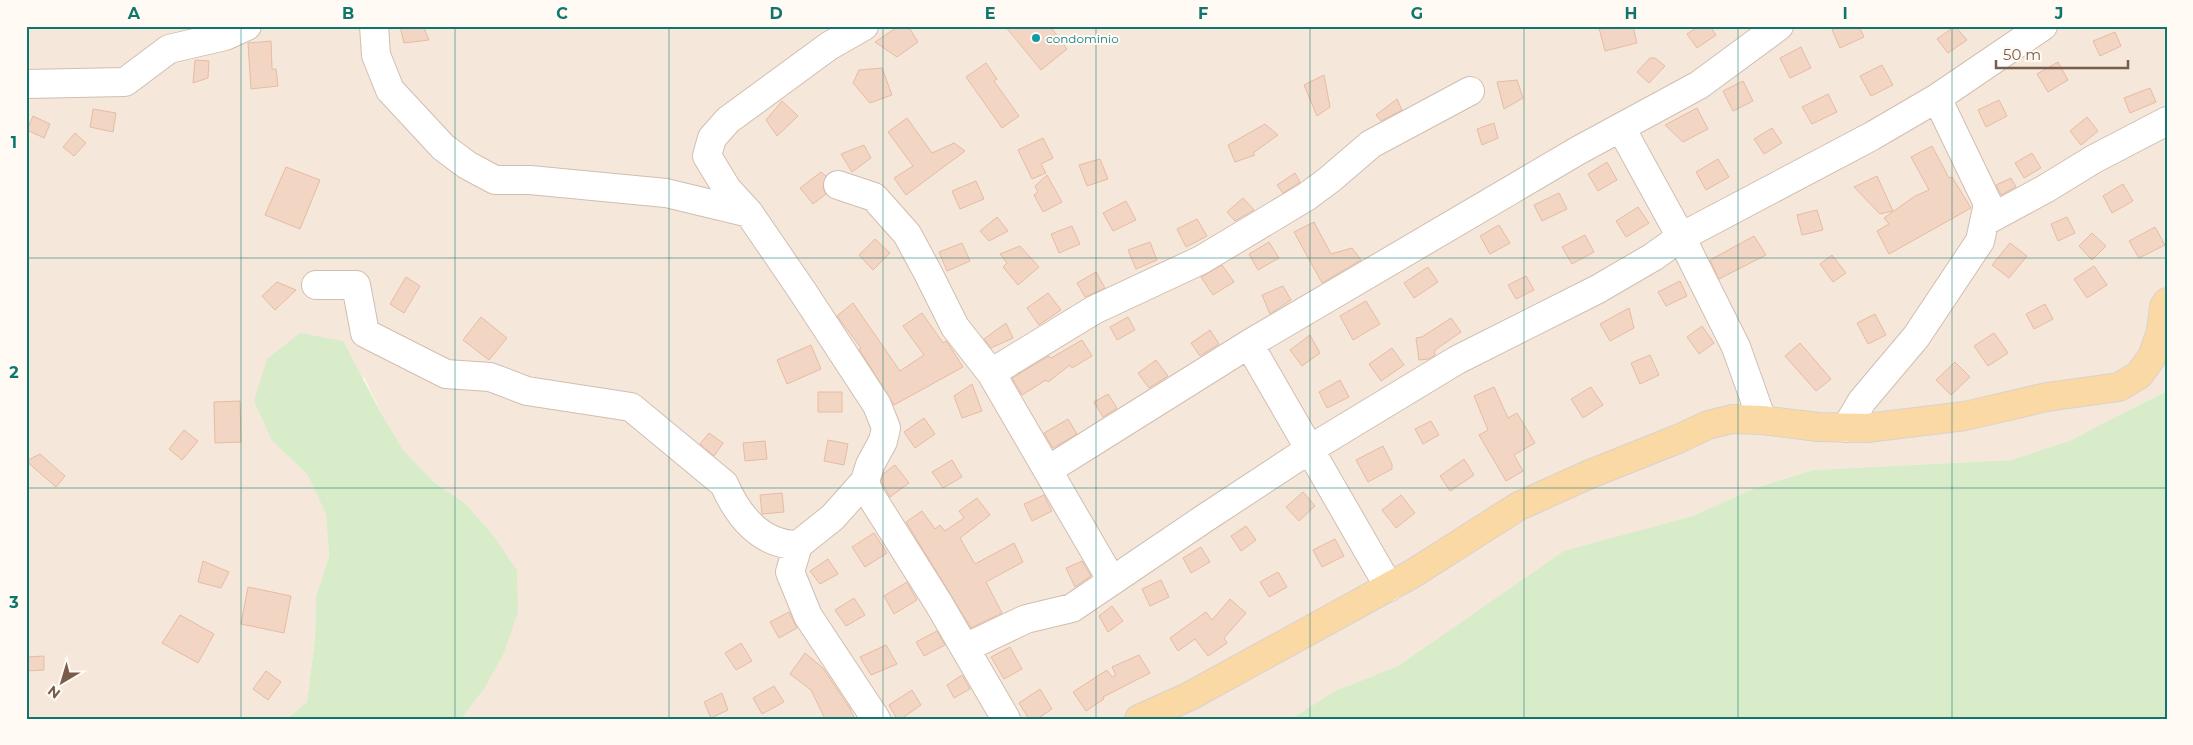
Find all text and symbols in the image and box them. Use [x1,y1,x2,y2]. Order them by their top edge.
text: A [127,4,141,23]
text: B [342,4,354,23]
text: C [556,4,568,23]
text: D [769,4,783,23]
text: E [985,4,995,23]
text: F [1198,4,1208,23]
text: G [1411,4,1423,23]
text: H [1625,4,1637,23]
text: I [1842,4,1848,23]
text: J [2054,4,2063,23]
place label: condominio [1046,31,1119,46]
marker: condominio [1030,32,1042,44]
scale bar [1996,38,2128,70]
text: 50 m [2003,45,2041,64]
text: 1 [11,133,17,152]
text: 2 [9,363,19,382]
text: 3 [8,593,19,612]
north arrow [38,658,88,708]
text: N [44,682,64,703]

